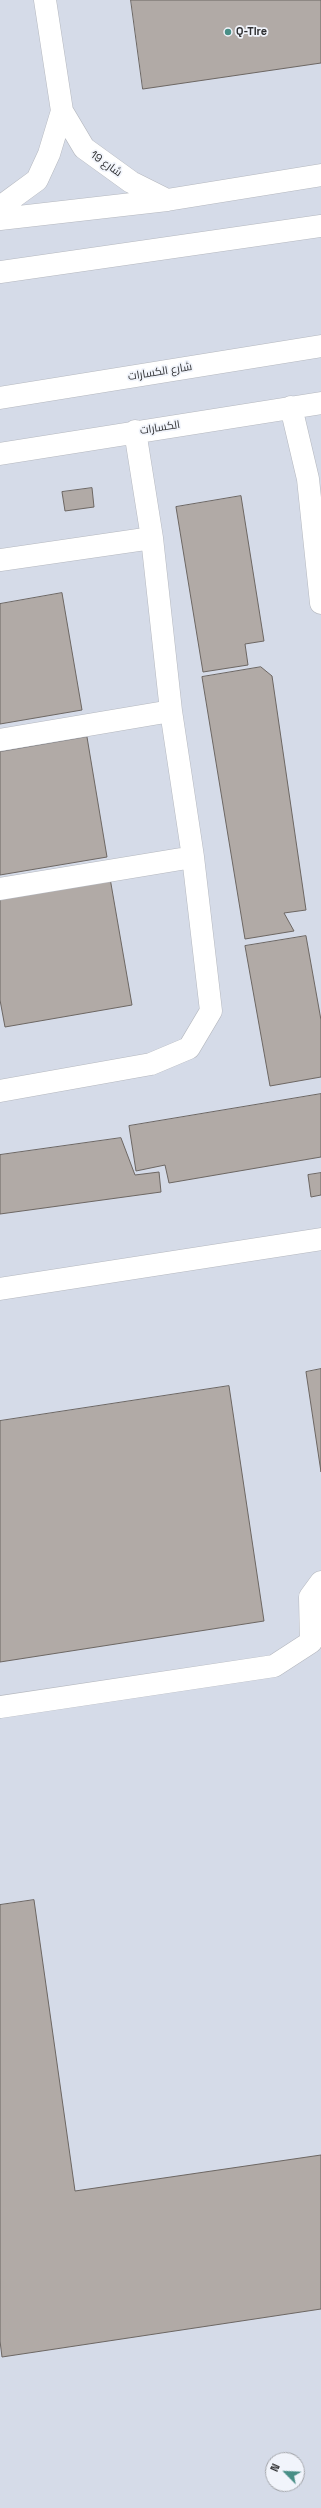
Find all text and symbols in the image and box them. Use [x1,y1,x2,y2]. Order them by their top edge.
place label: Q-Tire [236,25,267,39]
marker: Q-Tire [223,27,233,37]
street label: شارع 19 [88,148,124,180]
street label: شارع الكسارات [127,360,193,384]
street label: الكسارات [139,418,181,438]
north arrow [265,2452,305,2492]
text: N [267,2461,283,2474]

